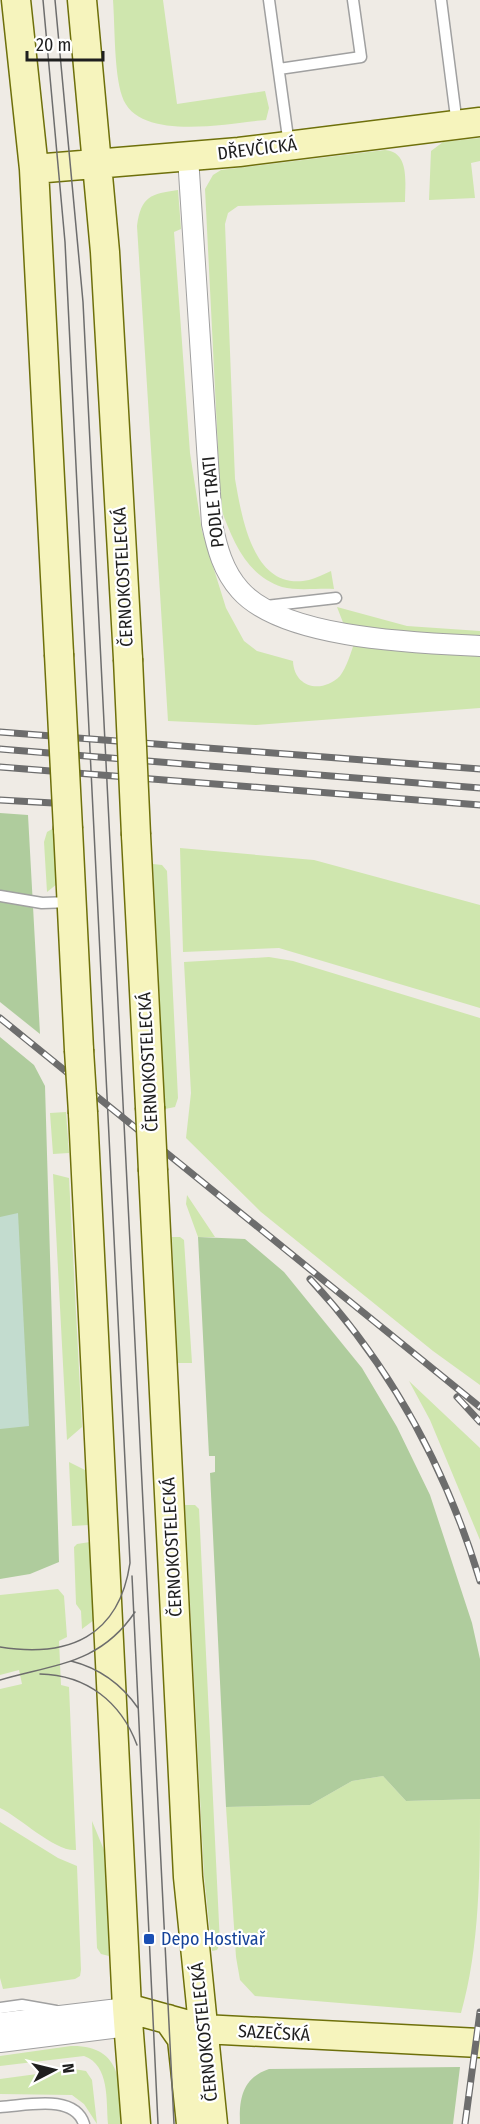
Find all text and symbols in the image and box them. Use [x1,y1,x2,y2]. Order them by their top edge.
scale bar [27,24,104,62]
text: 20 m [36,34,71,56]
street label: DŘEVČICKÁ [216,132,298,165]
street label: PODLE TRATI [197,455,229,549]
street label: ČERNOKOSTELECKÁ [107,506,138,647]
street label: ČERNOKOSTELECKÁ [132,991,163,1132]
street label: ČERNOKOSTELECKÁ [156,1476,187,1617]
place label: Depo Hostivař [161,1928,266,1950]
marker: Depo Hostivař [142,1932,156,1946]
street label: ČERNOKOSTELECKÁ [185,1961,222,2103]
street label: SAZEČSKÁ [237,2019,311,2046]
north arrow [24,2040,84,2100]
text: N [58,2062,78,2074]

